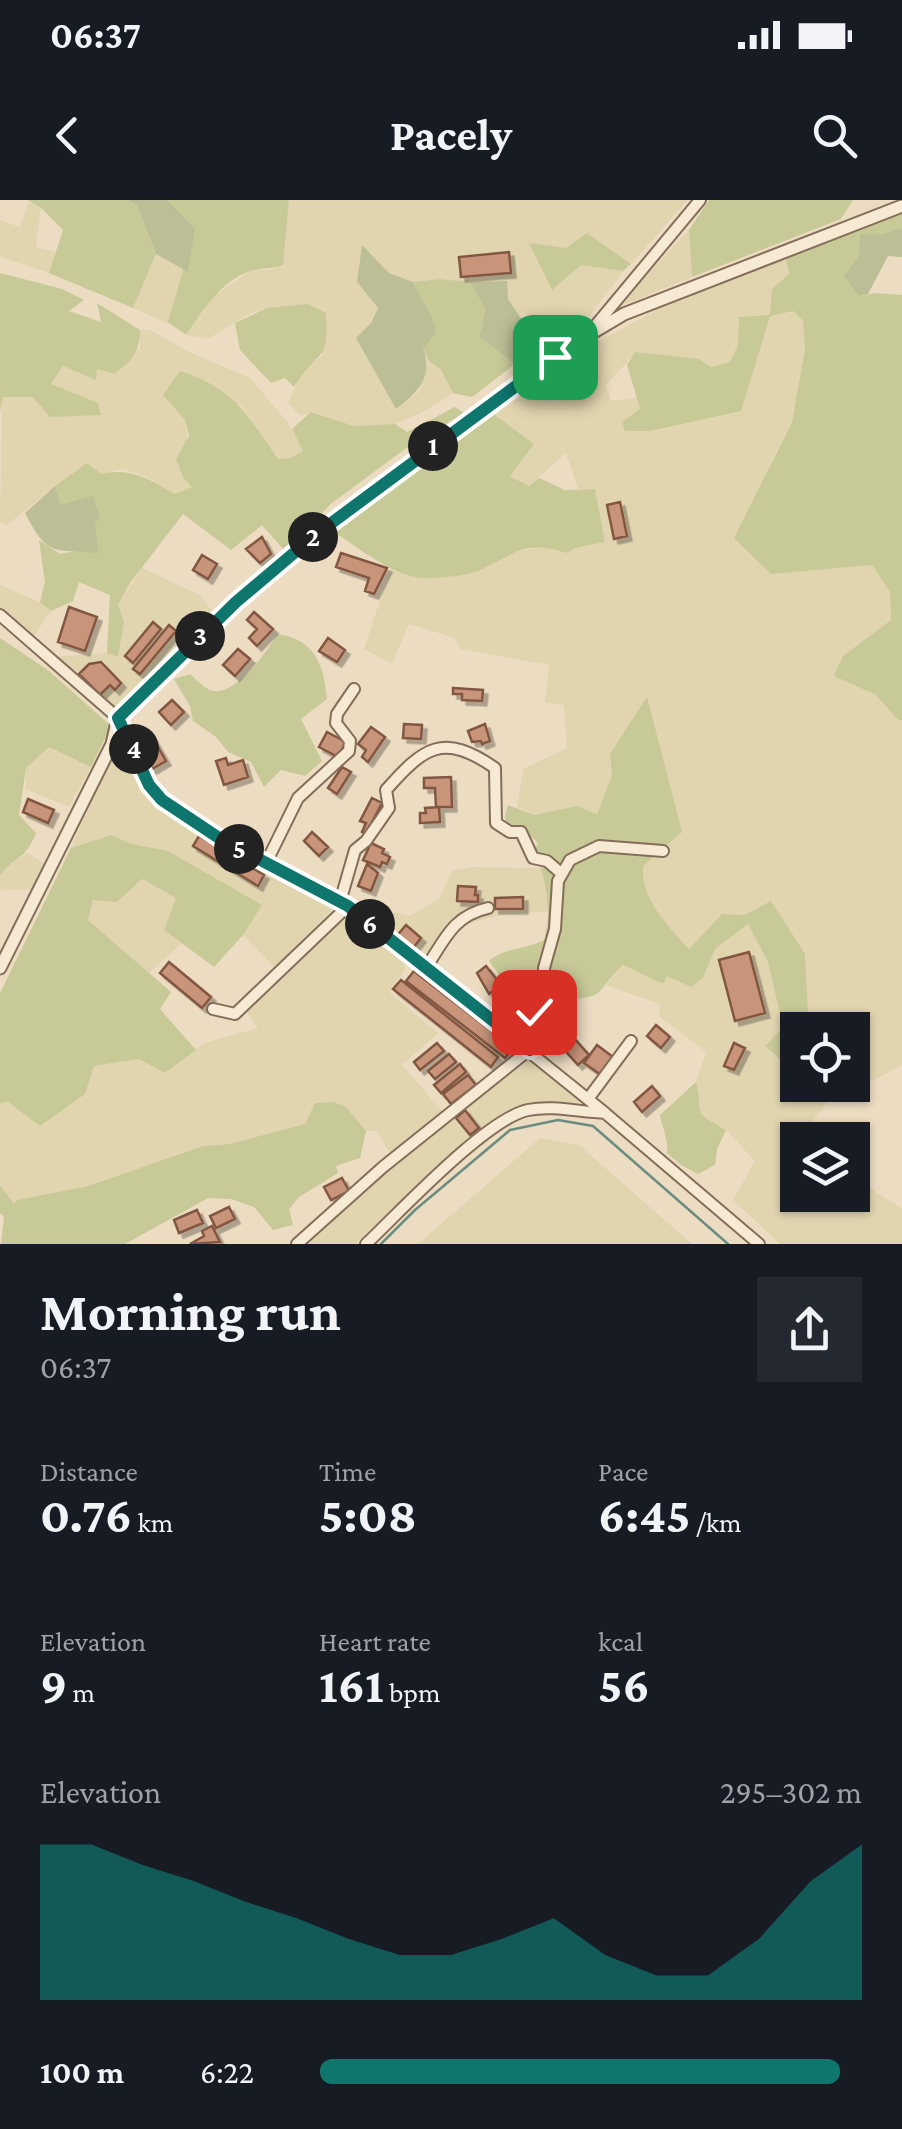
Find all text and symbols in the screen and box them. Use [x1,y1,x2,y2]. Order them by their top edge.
text: 06:37 [50,14,141,56]
icon: back [40,108,95,163]
icon: search [807,108,862,163]
text: Pacely [390,110,512,160]
pin [513,315,598,400]
icon: arrive [528,330,583,385]
pin: 1 [408,421,458,471]
text: 1 [428,430,438,461]
pin: 2 [288,512,338,562]
text: 2 [306,521,320,552]
pin: 3 [175,611,225,661]
text: 3 [193,620,207,651]
pin: 4 [109,724,159,774]
text: 4 [126,733,142,764]
pin: 5 [214,824,264,874]
text: 5 [232,833,246,864]
pin: 6 [345,899,395,949]
text: 6 [362,908,378,939]
pin [492,970,577,1055]
icon: check [507,985,562,1040]
map controls [780,1012,870,1212]
button: locate [780,1012,870,1102]
button: layers [780,1122,870,1212]
button: share [757,1277,862,1382]
text: Morning run [40,1281,341,1342]
text: 06:37 [40,1349,111,1385]
text: Distance [40,1456,138,1487]
text: Time [319,1456,376,1487]
text: Pace [598,1456,648,1487]
text: 0.76 [40,1487,132,1543]
text: 5:08 [319,1487,417,1543]
text: 6:45 [598,1487,690,1543]
text: km [132,1507,173,1538]
text: /km [690,1507,742,1538]
text: Elevation [40,1626,146,1657]
text: Heart rate [319,1626,431,1657]
text: kcal [598,1626,643,1657]
text: 9 [40,1657,67,1713]
text: 161 [319,1657,384,1713]
text: 56 [598,1657,650,1713]
text: m [67,1677,95,1708]
text: bpm [384,1677,441,1708]
text: Elevation [40,1774,161,1810]
text: 295–302 m [720,1774,862,1810]
text: 100 m [40,2054,124,2090]
text: 6:22 [200,2054,254,2090]

